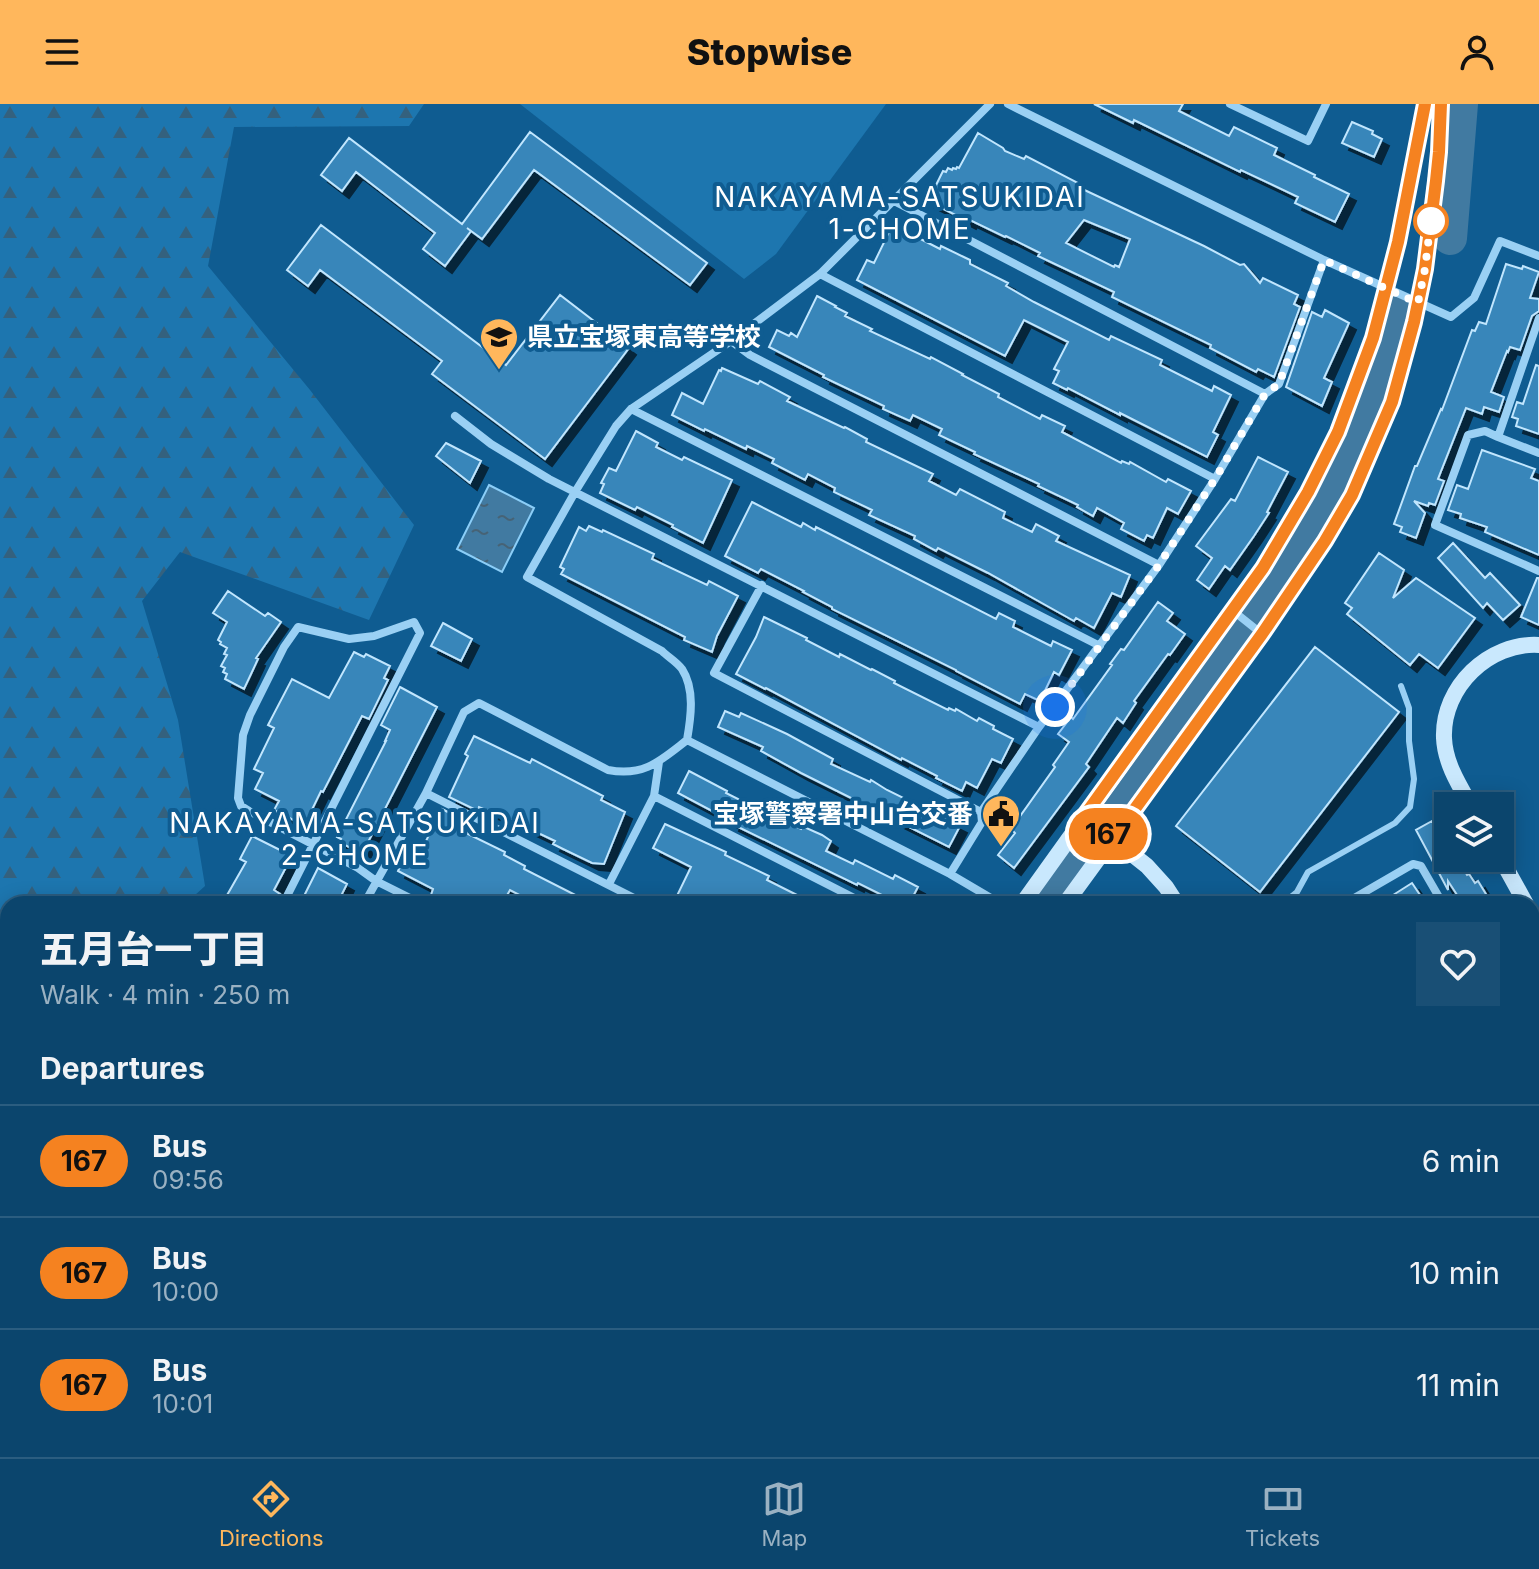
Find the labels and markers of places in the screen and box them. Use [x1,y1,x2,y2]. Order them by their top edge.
unlabelled marker [1414,204,1448,238]
school or university icon: 県立宝塚東高等学校 [478,316,520,371]
place label: 県立宝塚東高等学校 [527,321,761,352]
public building icon: 宝塚警察署中山台交番 [980,793,1022,848]
place label: 宝塚警察署中山台交番 [713,798,973,829]

